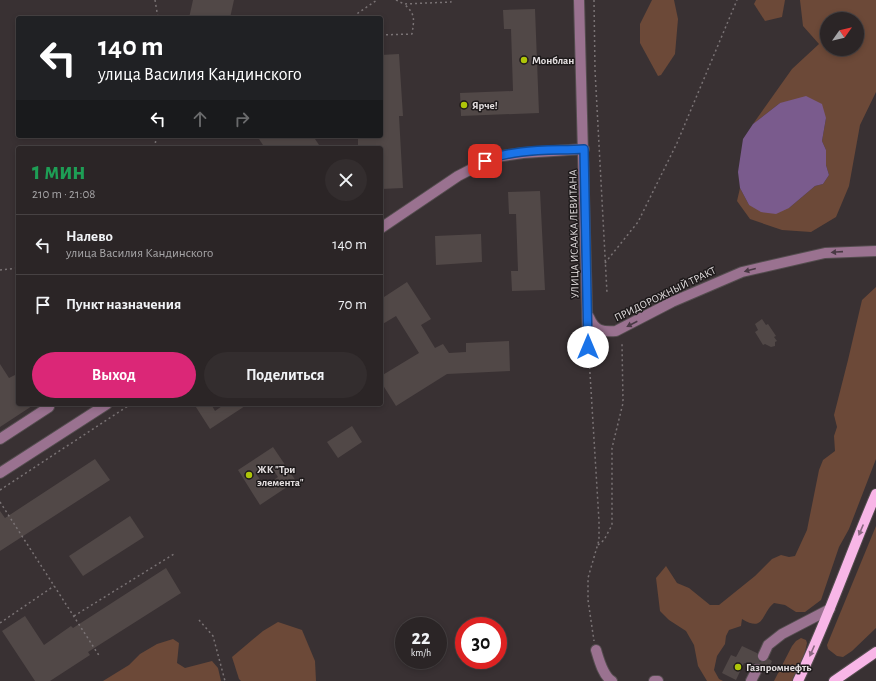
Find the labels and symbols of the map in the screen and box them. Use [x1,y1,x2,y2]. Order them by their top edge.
north arrow [820,12,864,56]
marker: Монблан [519,55,529,65]
place label: Монблан [532,55,574,66]
marker: Ярче! [459,100,469,110]
place label: Ярче! [472,100,498,111]
pin [468,144,502,178]
street label: УЛИЦА ИСААКА ЛЕВИТАНА [567,169,581,299]
one-way arrow [831,249,843,256]
street label: ПРИДОРОЖНЫЙ ТРАКТ [612,264,718,323]
one-way arrow [744,267,756,273]
one-way arrow [627,320,638,327]
position arrow [567,326,609,368]
place label: ЖК "Три элемента" [257,464,304,488]
marker: ЖК "Три элемента" [244,470,254,480]
one-way arrow [857,525,863,537]
speed limit sign: 30 [455,617,507,669]
one-way arrow [809,645,815,656]
marker: Газпромнефть [733,662,743,672]
place label: Газпромнефть [746,662,812,673]

